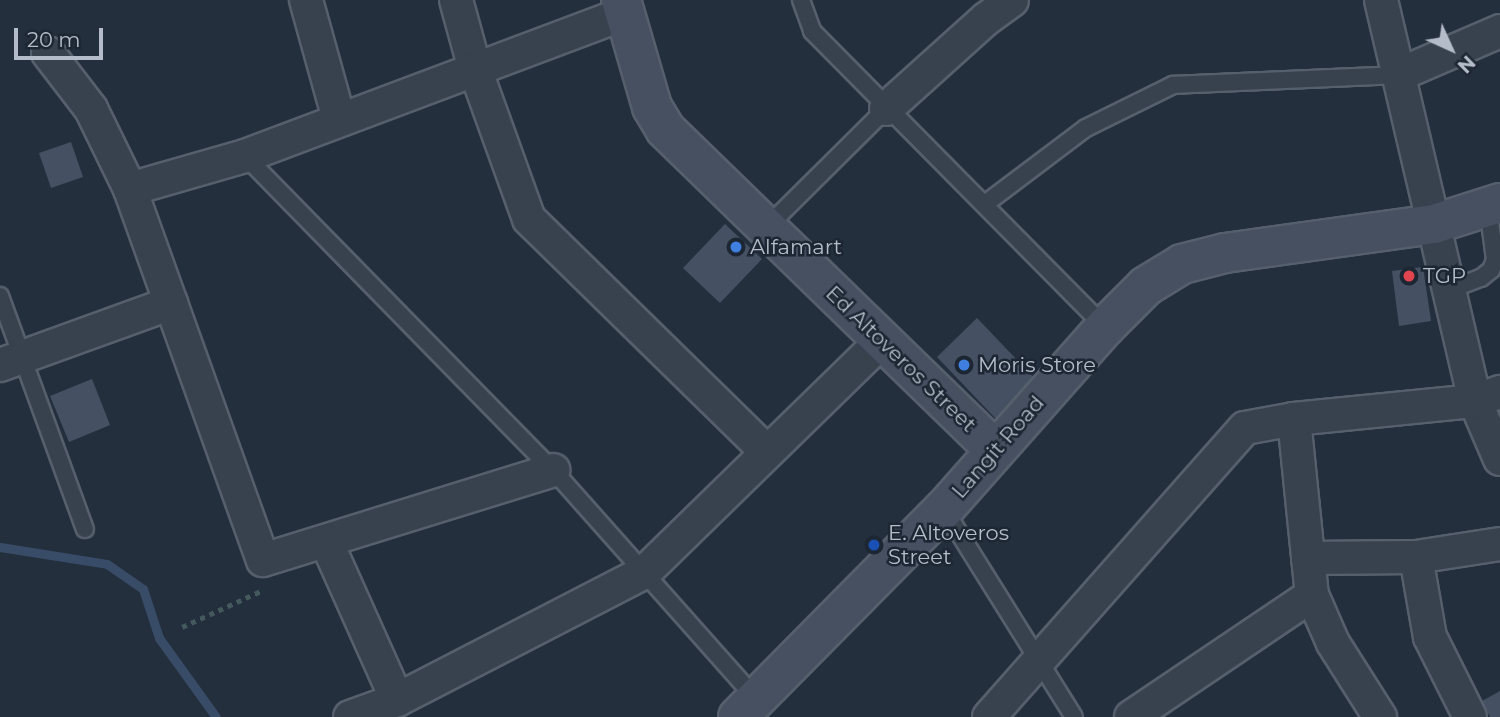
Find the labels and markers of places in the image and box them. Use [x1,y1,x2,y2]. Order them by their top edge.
place label: Alfamart [750,234,842,260]
marker: Alfamart [728,239,744,255]
place label: TGP [1423,263,1466,289]
marker: TGP [1401,268,1417,284]
place label: Moris Store [978,352,1096,378]
marker: Moris Store [956,357,972,373]
place label: E. Altoveros Street [888,520,1009,570]
marker: E. Altoveros Street [866,537,882,553]

